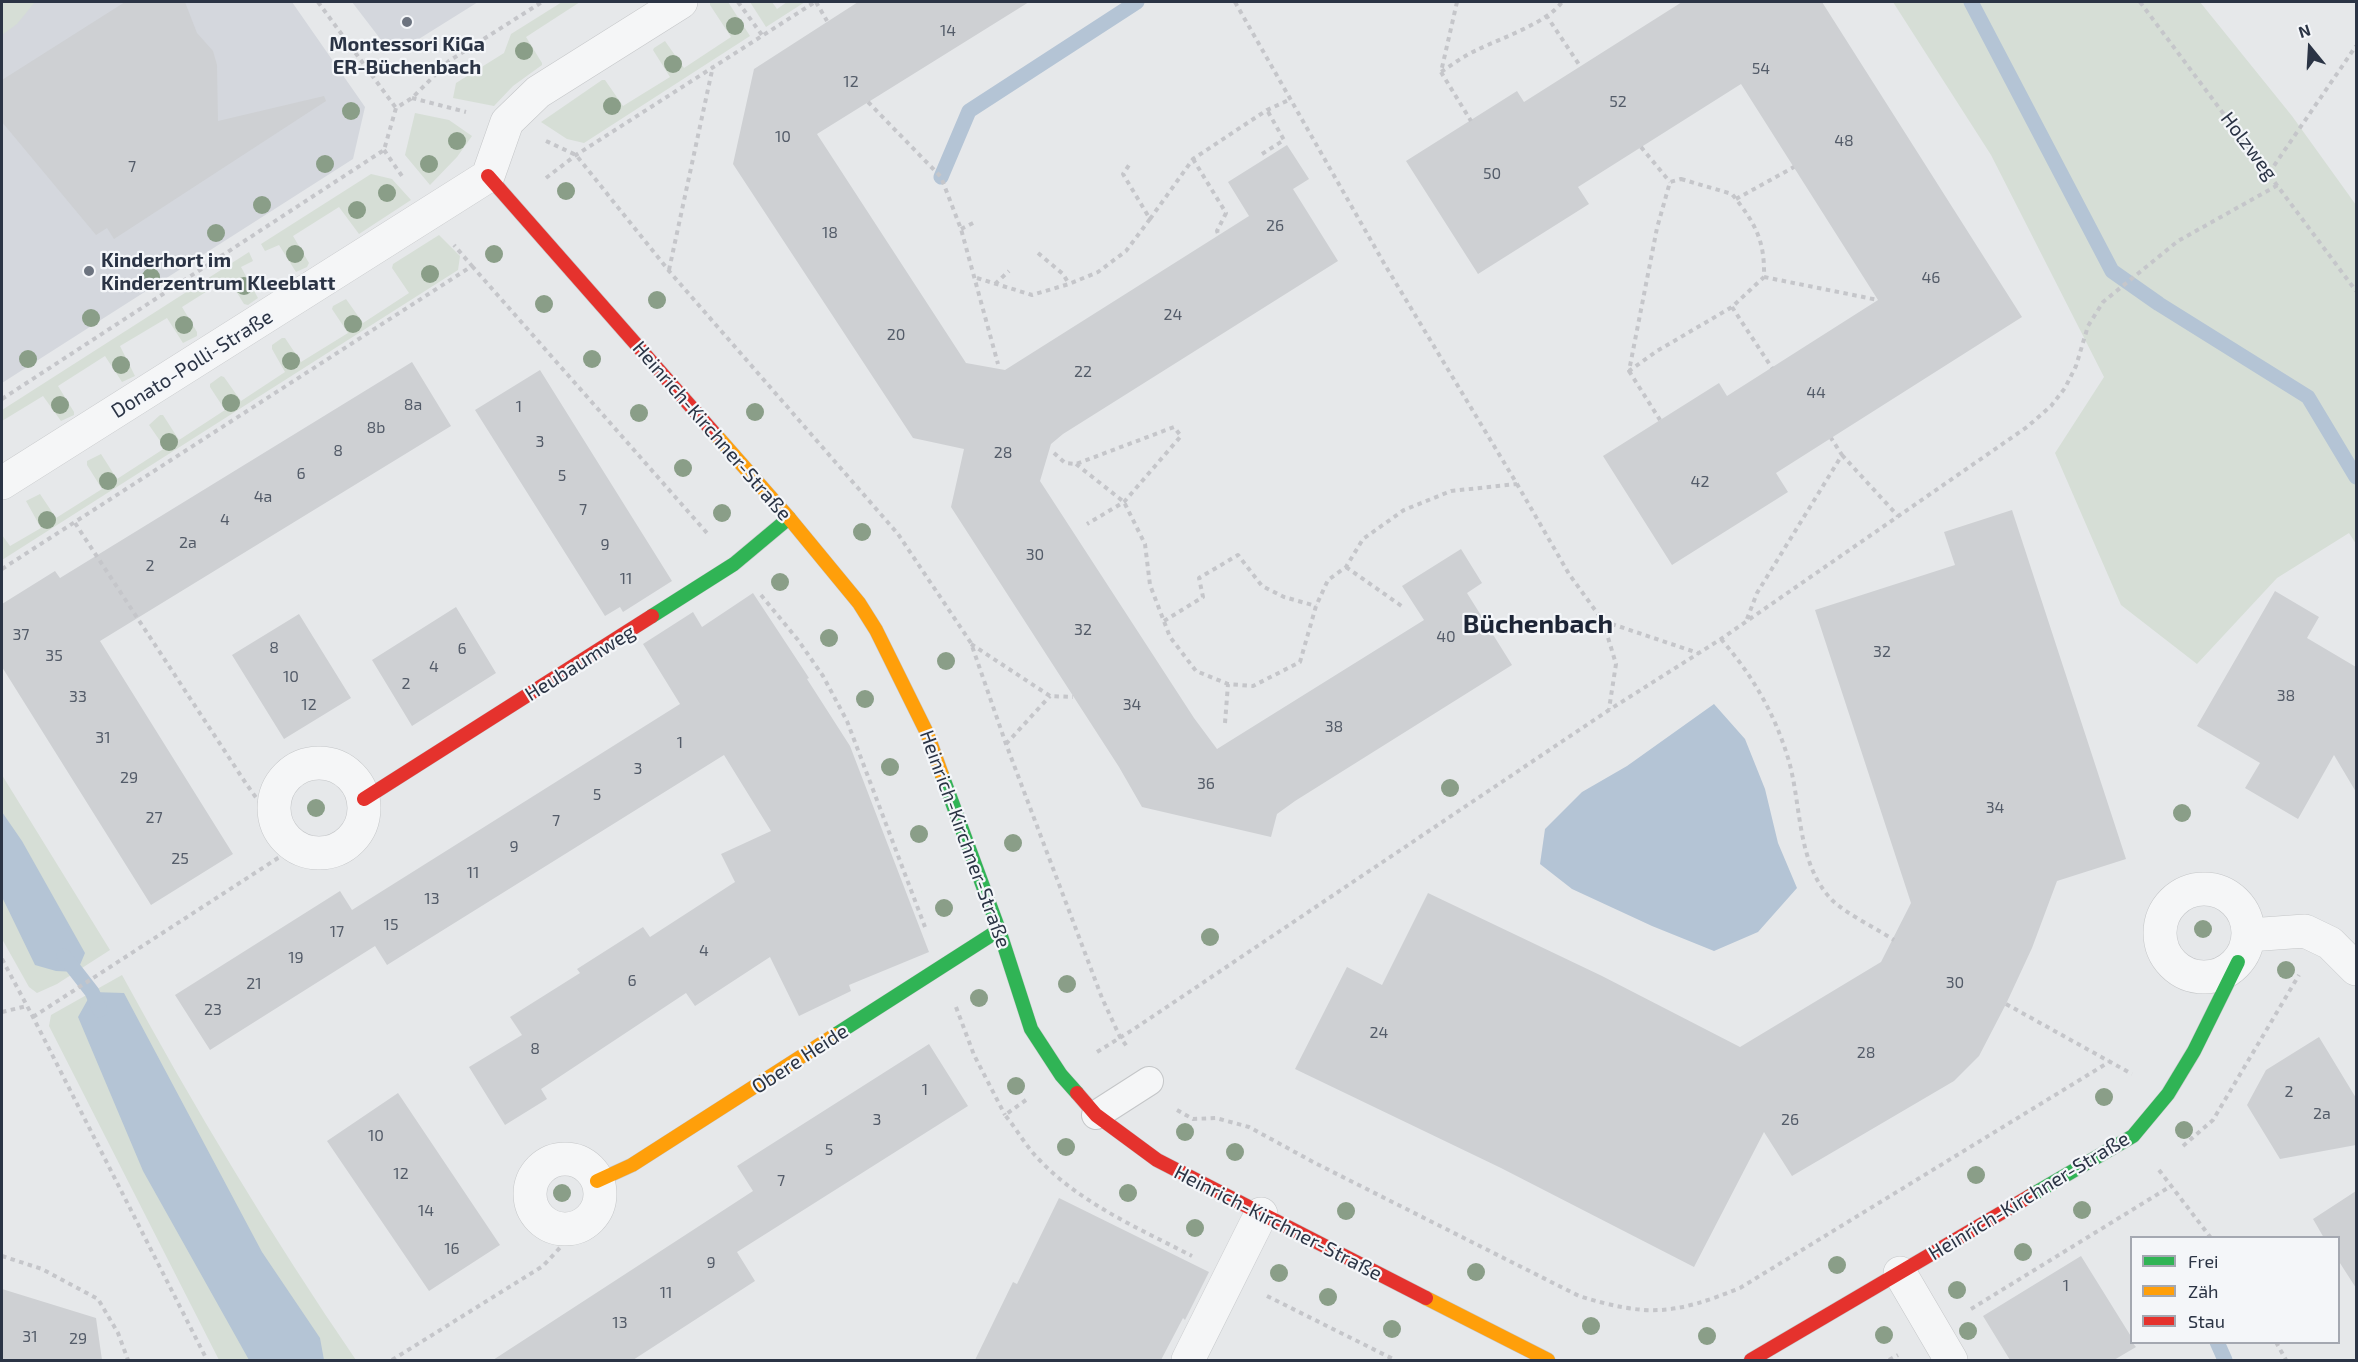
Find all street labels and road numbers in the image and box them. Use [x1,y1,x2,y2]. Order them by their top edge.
street label: Holzweg [2216,107,2282,185]
street label: Donato-Polli-Straße [107,305,277,423]
street label: Heinrich-Kirchner-Straße [627,336,797,526]
street label: Heubaumweg [521,620,639,706]
street label: Heinrich-Kirchner-Straße [914,727,1016,951]
street label: Obere Heide [747,1019,853,1099]
street label: Heinrich-Kirchner-Straße [1924,1126,2134,1266]
street label: Heinrich-Kirchner-Straße [1170,1160,1386,1286]

